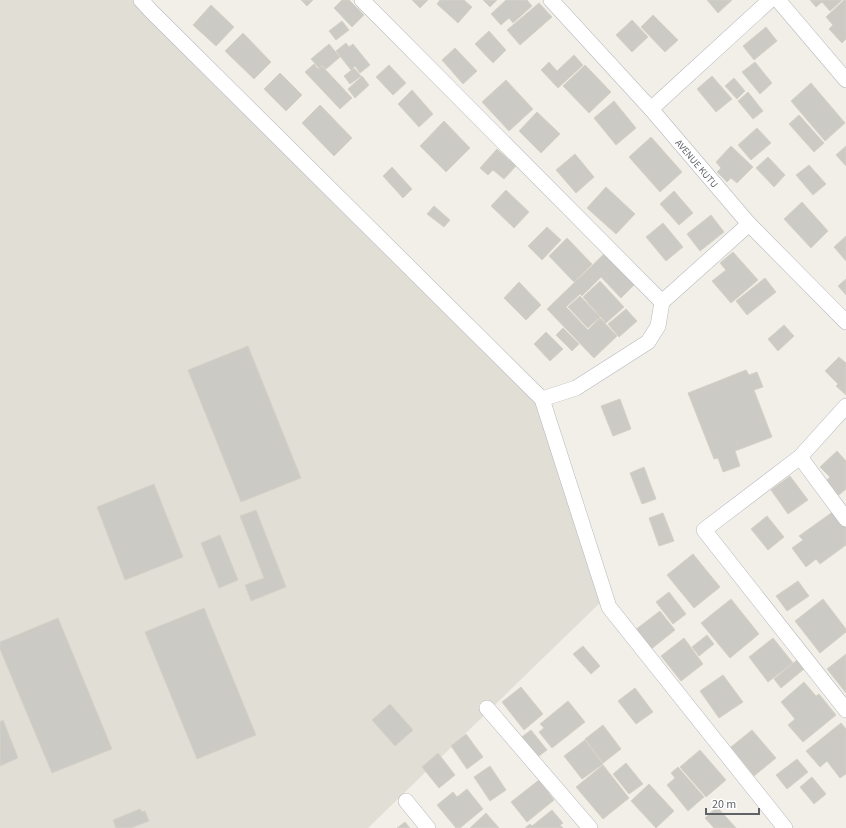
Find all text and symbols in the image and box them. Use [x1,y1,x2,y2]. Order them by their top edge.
street label: AVENUE KUTU [672,136,721,191]
scale bar [706,790,759,816]
text: 20 m [712,796,736,813]

